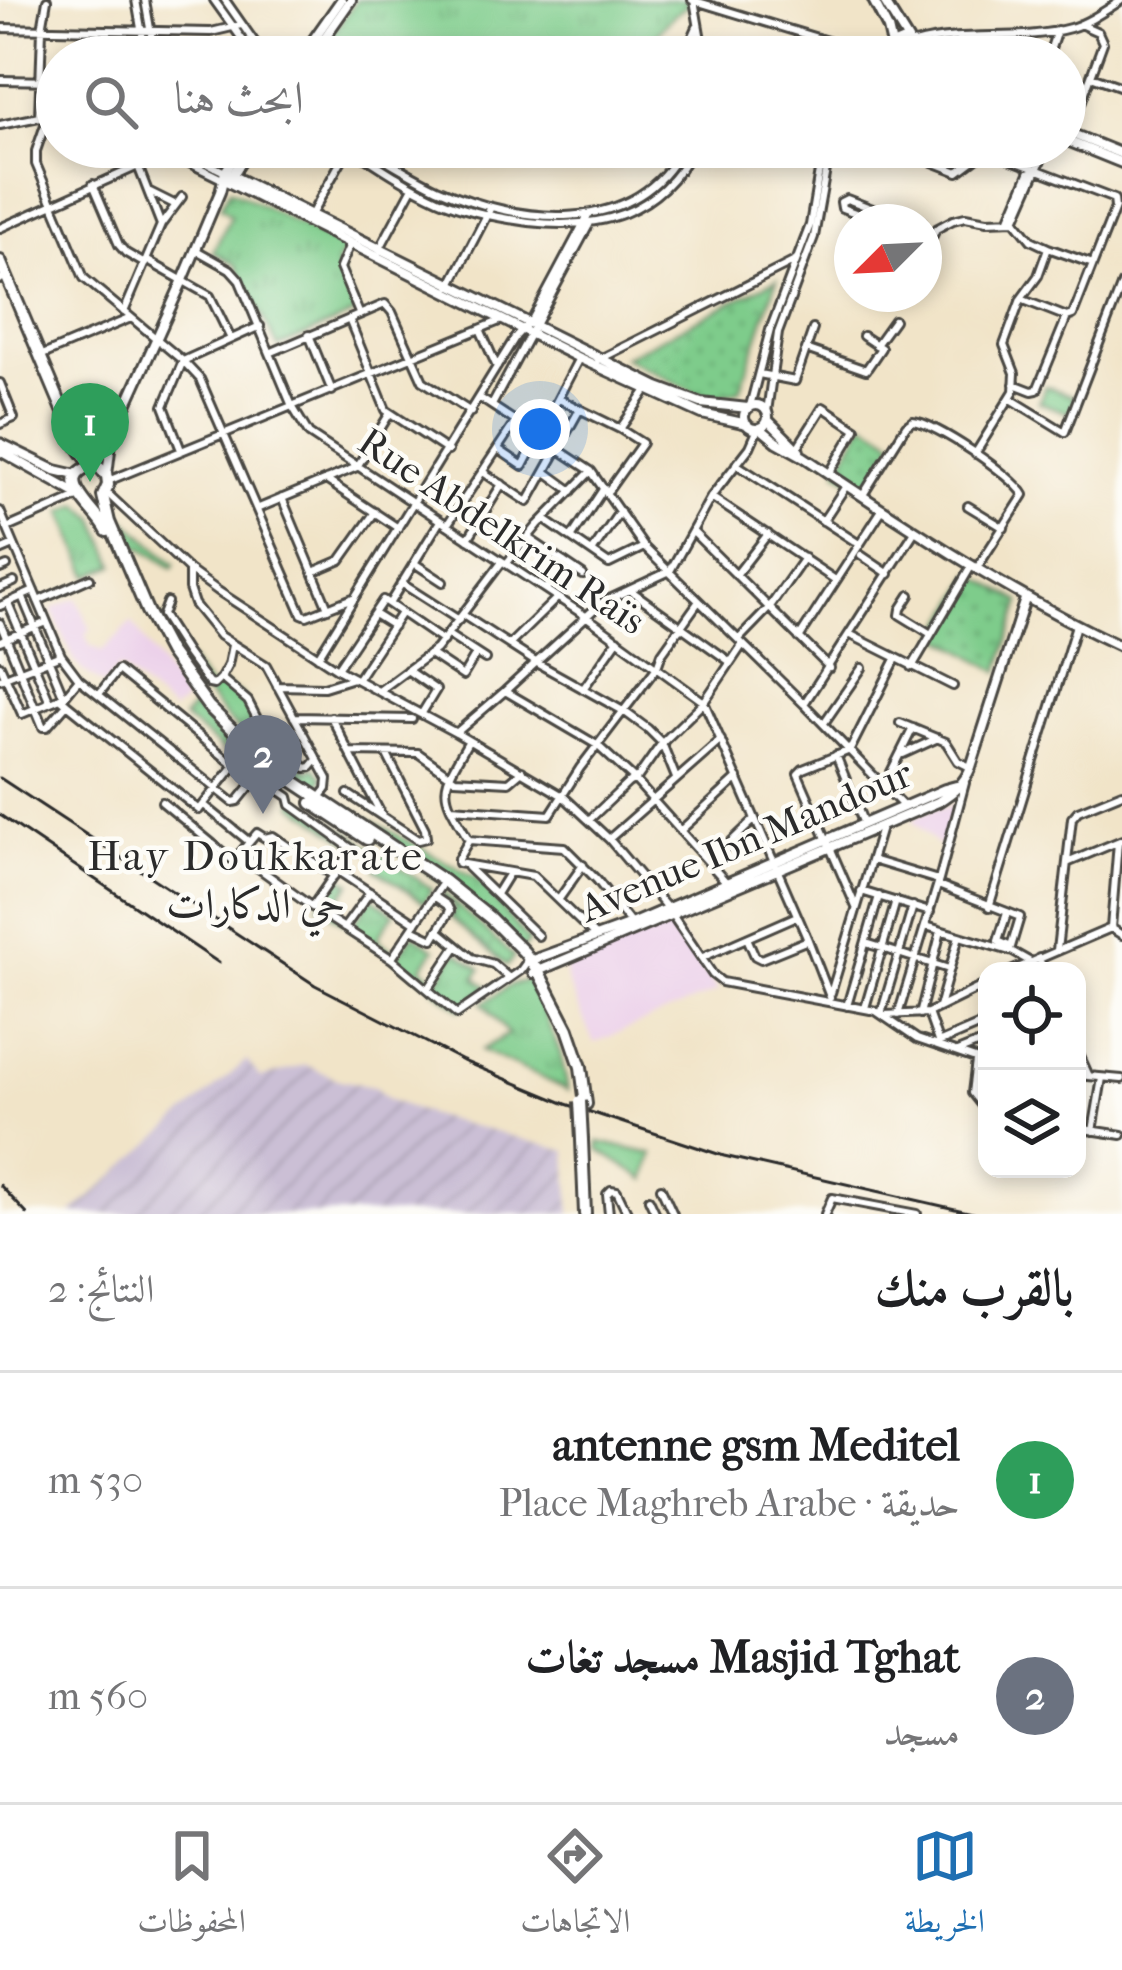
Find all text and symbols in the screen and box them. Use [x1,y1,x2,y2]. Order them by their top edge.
search box [36,36,1086,168]
icon: search [78,69,144,135]
text: ابحث هنا [174,72,304,125]
north arrow [834,204,942,312]
pin: 1 [51,383,129,482]
your location [510,399,570,459]
street label: Rue Abdelkrim Raïs [350,418,654,644]
pin: 2 [224,715,302,814]
street label: Avenue Ibn Mandour [571,750,919,933]
district label: Hay Doukkarate حي الدكارات [87,832,425,937]
map controls [978,962,1086,1178]
button: locate [978,962,1086,1070]
button: layers [978,1070,1086,1178]
text: بالقرب منك [875,1258,1074,1318]
text: النتائج: 2 [48,1266,154,1312]
text: antenne gsm Meditel [552,1419,960,1472]
text: 530 m [48,1457,143,1503]
text: 1 [1028,1457,1042,1503]
text: حديقة · Place Maghreb Arabe [499,1480,960,1526]
text: Masjid Tghat مسجد تغات [525,1631,960,1684]
text: 560 m [48,1673,148,1719]
text: 2 [1025,1673,1045,1719]
text: مسجد [883,1709,960,1755]
tab: المحفوظات [137,1823,246,1953]
tab: الاتجاهات [520,1823,630,1953]
tab: الخريطة [905,1823,985,1953]

